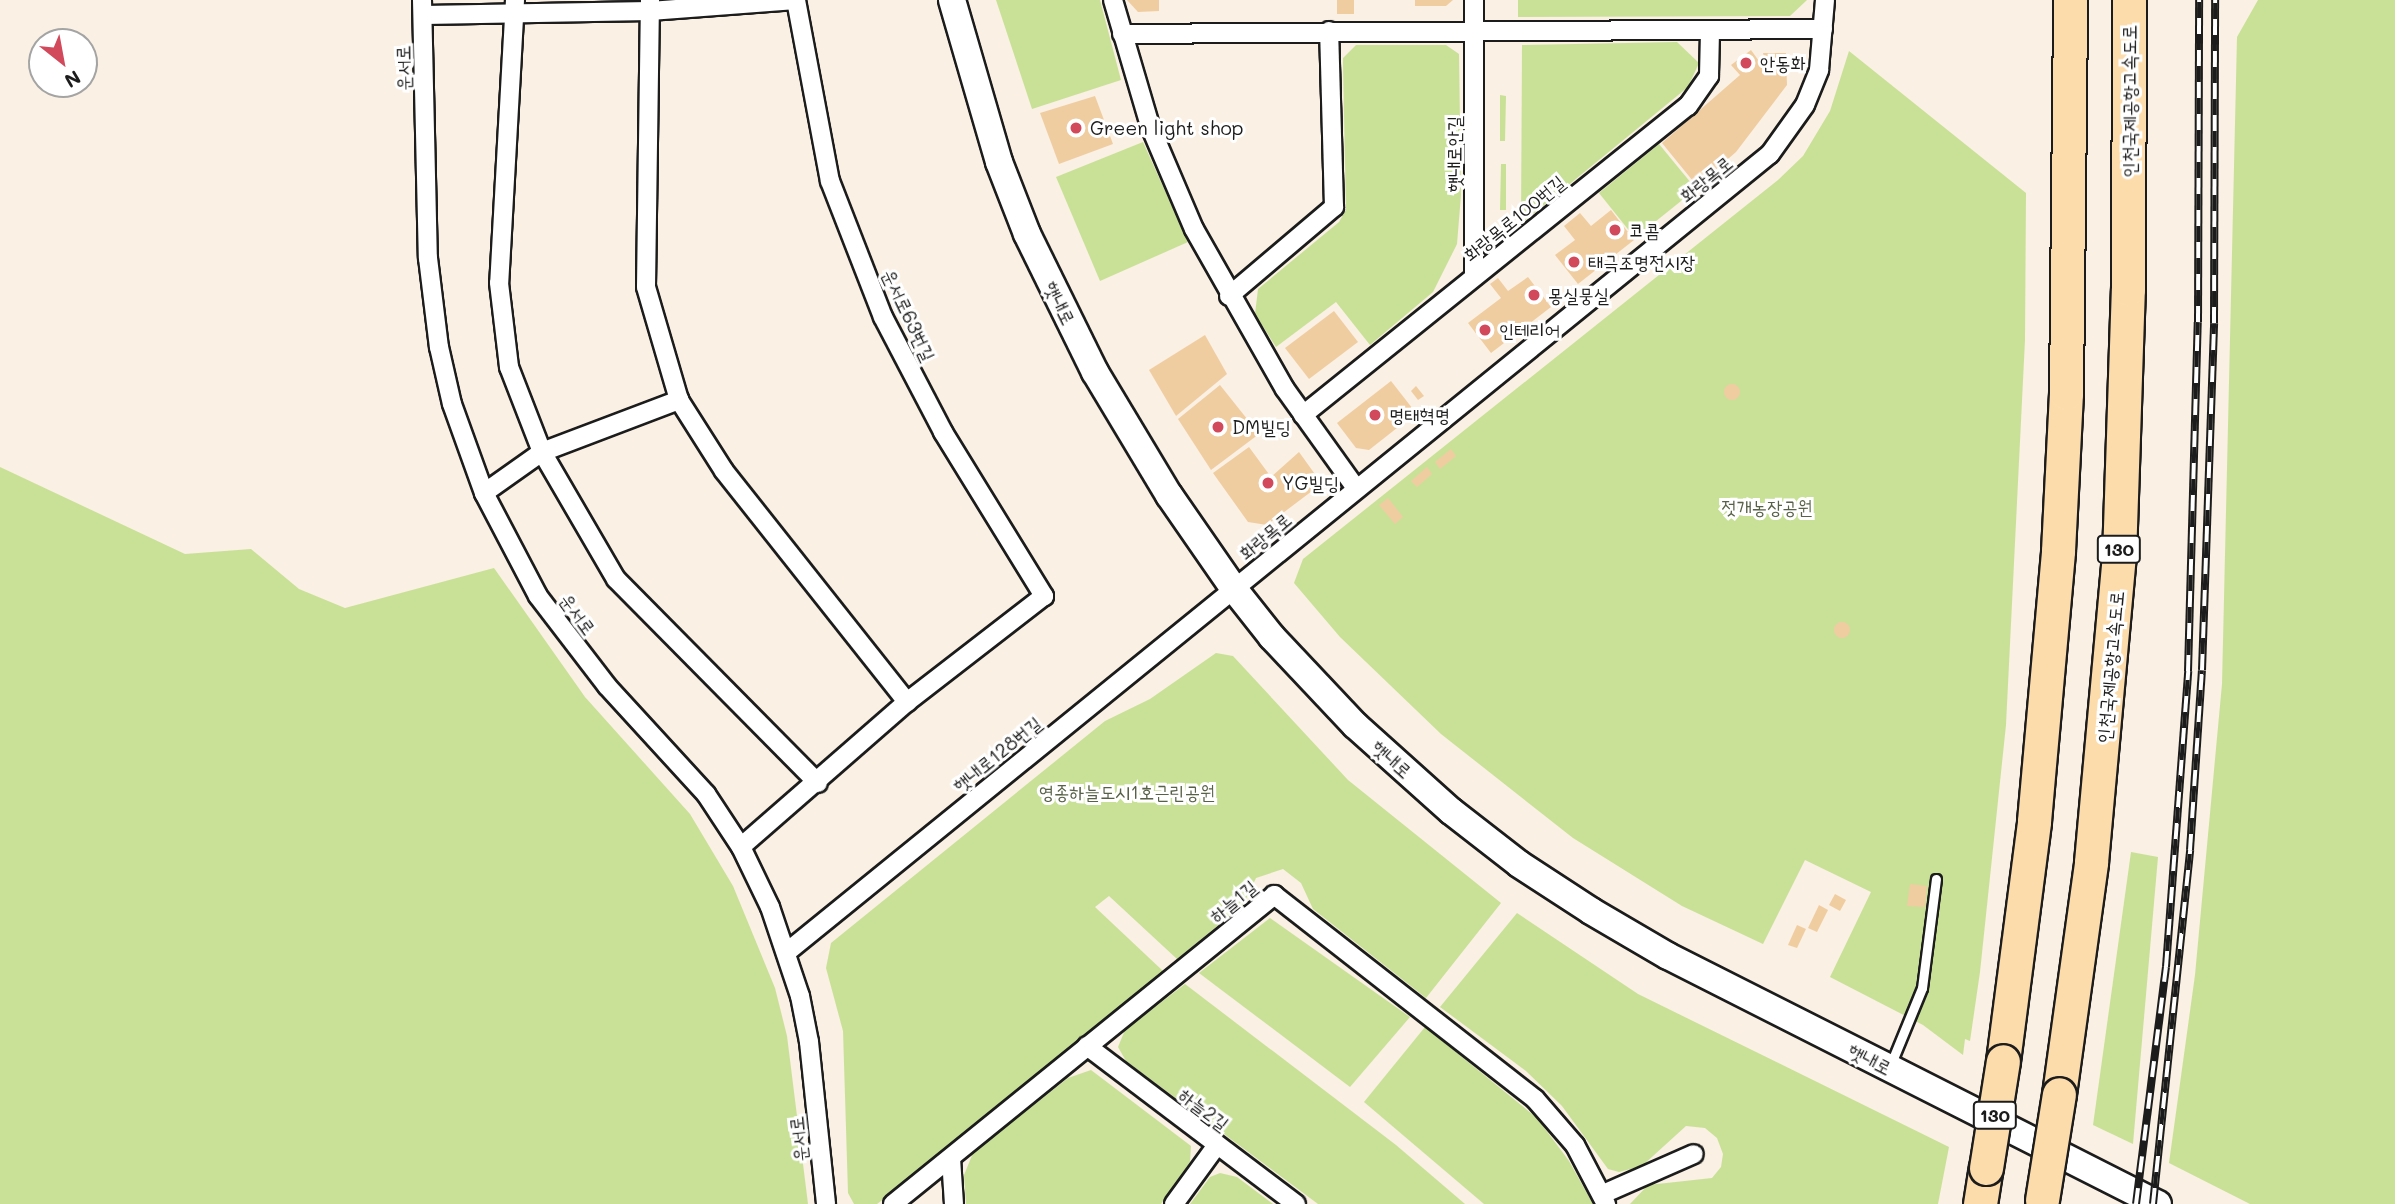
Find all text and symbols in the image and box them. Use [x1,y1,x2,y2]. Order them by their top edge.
street label: 인천국제공항고속도로 [2118,25,2140,177]
north arrow [28,28,98,98]
street label: 운서로 [391,45,415,91]
place label: 안동화 [1760,52,1806,74]
marker: 안동화 [1738,55,1754,71]
text: N [60,65,86,94]
street label: 햇내로안길 [1443,116,1465,192]
place label: Green light shop [1090,117,1243,139]
marker: Green light shop [1068,120,1084,136]
street label: 화랑목로 [1675,151,1737,207]
street label: 화랑목로100번길 [1459,170,1569,266]
place label: 코콤 [1629,219,1660,241]
marker: 코콤 [1607,222,1623,238]
place label: 태극조명전시장 [1588,251,1695,273]
marker: 태극조명전시장 [1566,254,1582,270]
street label: 운서로63번길 [878,265,940,365]
street label: 햇내로 [1040,277,1080,329]
place label: 몽실뭉실 [1548,284,1609,306]
marker: 몽실뭉실 [1526,287,1542,303]
place label: 인테리어 [1499,319,1560,341]
marker: 인테리어 [1477,322,1493,338]
place label: 명태혁명 [1389,404,1450,426]
marker: 명태혁명 [1367,407,1383,423]
place label: DM빌딩 [1232,416,1291,438]
marker: DM빌딩 [1210,419,1226,435]
place label: YG빌딩 [1282,472,1339,494]
marker: YG빌딩 [1260,475,1276,491]
park label: 젓개농장공원 [1721,496,1813,518]
street label: 화랑목로 [1234,508,1296,564]
road number: 130 [2096,534,2142,564]
street label: 운서로 [555,589,601,639]
street label: 인천국제공항고속도로 [2092,590,2128,744]
street label: 햇내로128번길 [948,711,1046,797]
street label: 햇내로 [1367,735,1417,783]
park label: 영종하늘도시1호근린공원 [1039,781,1215,803]
street label: 하늘1길 [1205,875,1261,927]
street label: 햇내로 [1844,1038,1896,1080]
street label: 하늘2길 [1175,1083,1233,1135]
road number: 130 [1972,1100,2018,1130]
street label: 운서로 [784,1115,812,1163]

